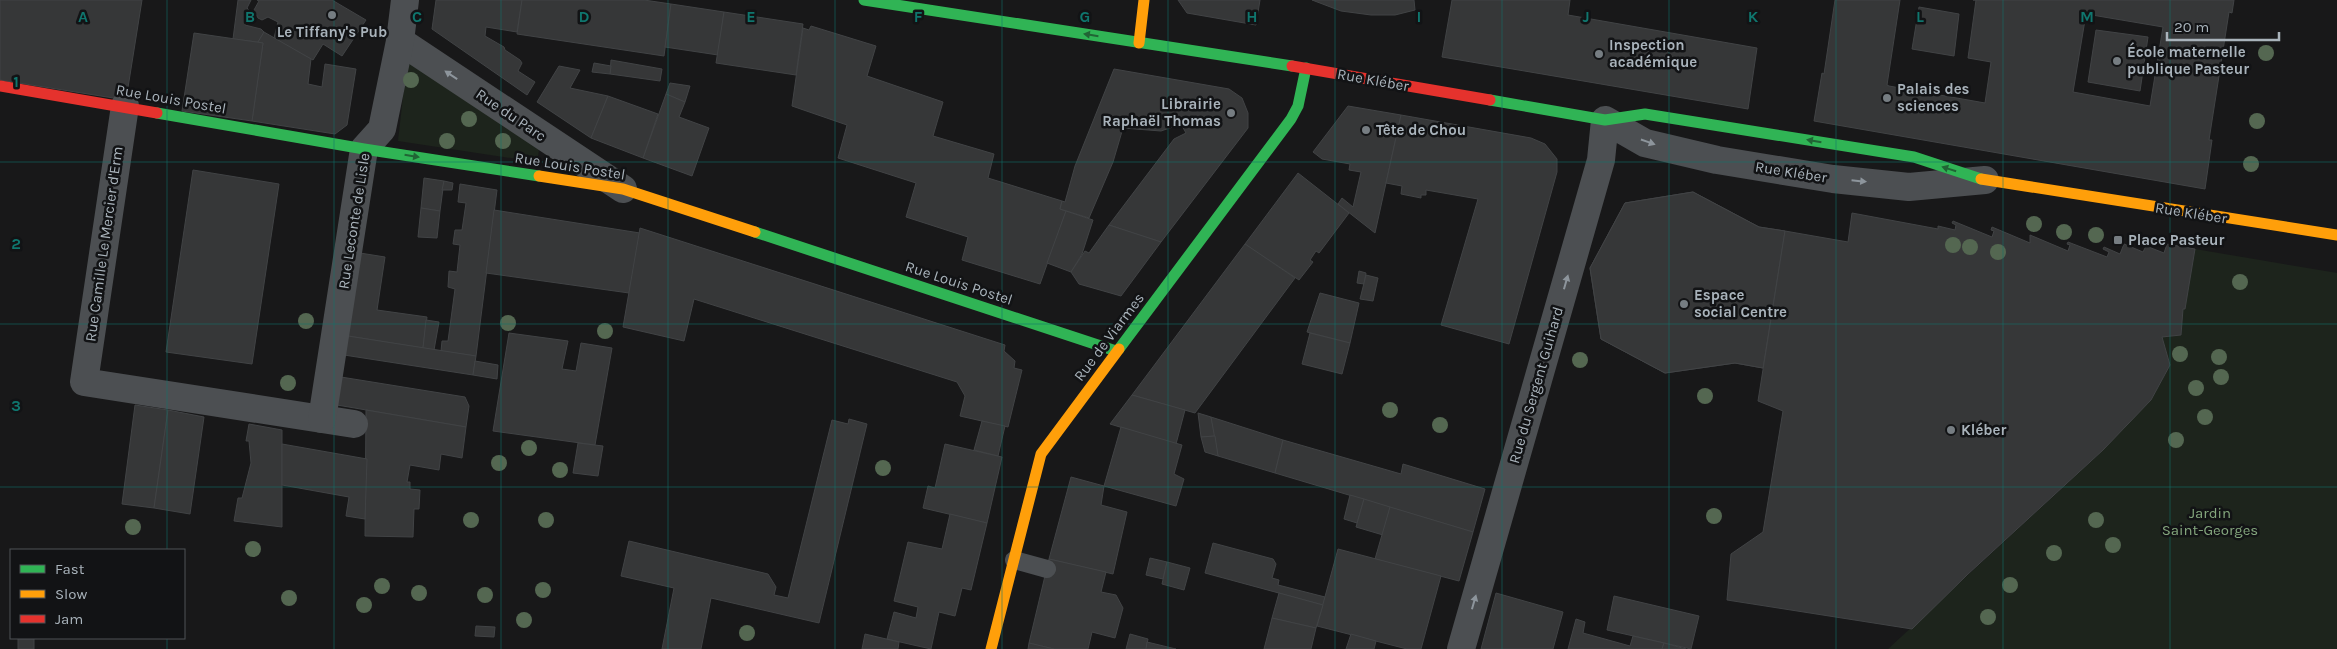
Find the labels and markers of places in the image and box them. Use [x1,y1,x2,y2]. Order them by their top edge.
marker: Le Tiffany's Pub [326,9,338,21]
place label: Le Tiffany's Pub [277,23,387,41]
place label: Inspection académique [1609,36,1697,71]
place label: École maternelle publique Pasteur [2127,42,2249,78]
marker: Inspection académique [1593,48,1605,60]
marker: École maternelle publique Pasteur [2111,55,2123,67]
place label: Palais des sciences [1897,80,1970,115]
marker: Palais des sciences [1881,92,1893,104]
place label: Librairie Raphaël Thomas [1102,95,1221,130]
marker: Librairie Raphaël Thomas [1225,107,1237,119]
place label: Tête de Chou [1376,121,1466,139]
marker: Tête de Chou [1360,124,1372,136]
place label: Place Pasteur [2128,231,2224,249]
marker: Place Pasteur [2112,234,2124,246]
place label: Espace social Centre [1694,286,1787,321]
marker: Espace social Centre [1678,298,1690,310]
place label: Kléber [1961,421,2006,439]
marker: Kléber [1945,424,1957,436]

